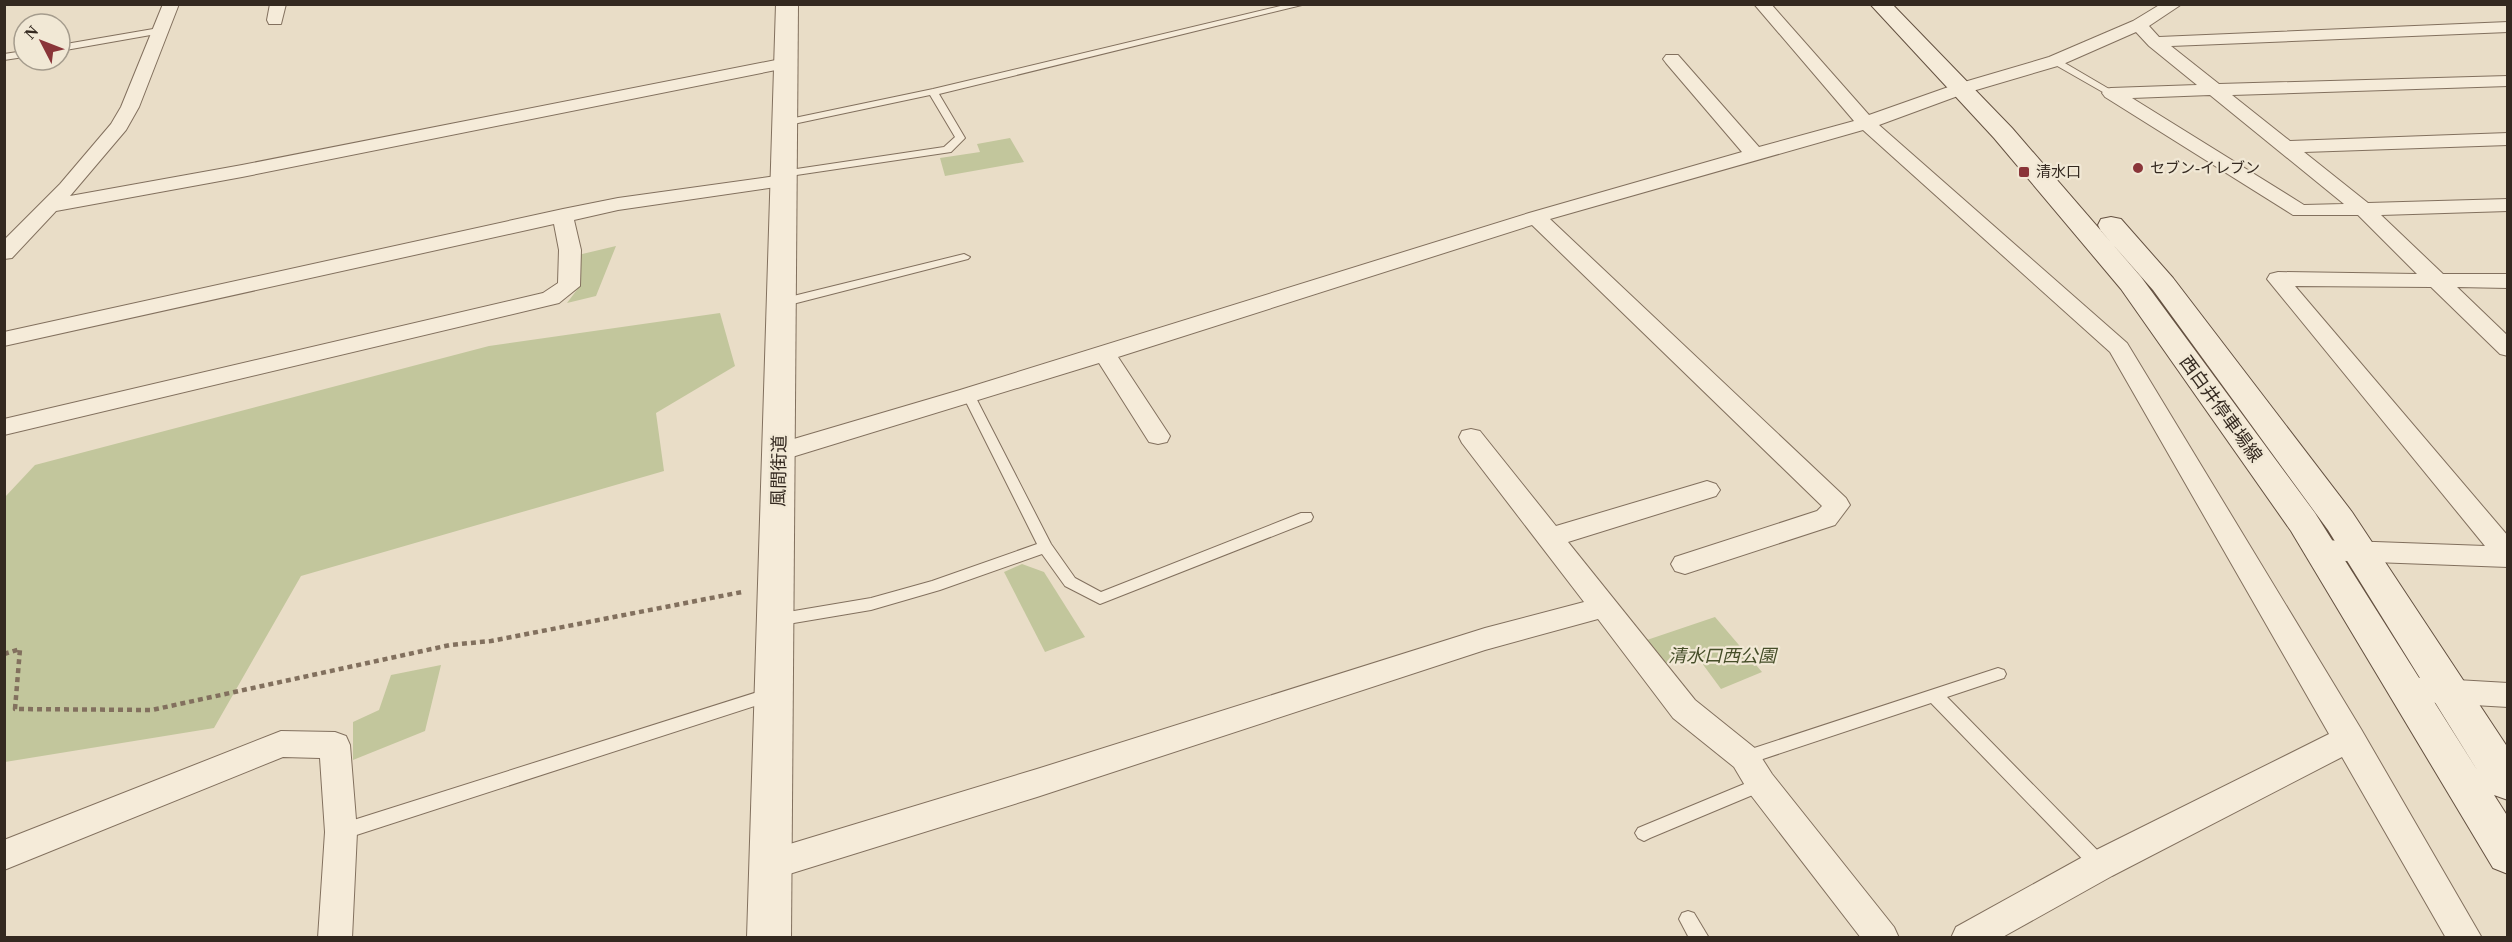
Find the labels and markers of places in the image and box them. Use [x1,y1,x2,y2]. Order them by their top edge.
place label: セブン-イレブン [2150,160,2260,176]
marker: セブン-イレブン [2131,161,2145,175]
place label: 清水口 [2036,164,2081,180]
marker: 清水口 [2017,165,2031,179]

